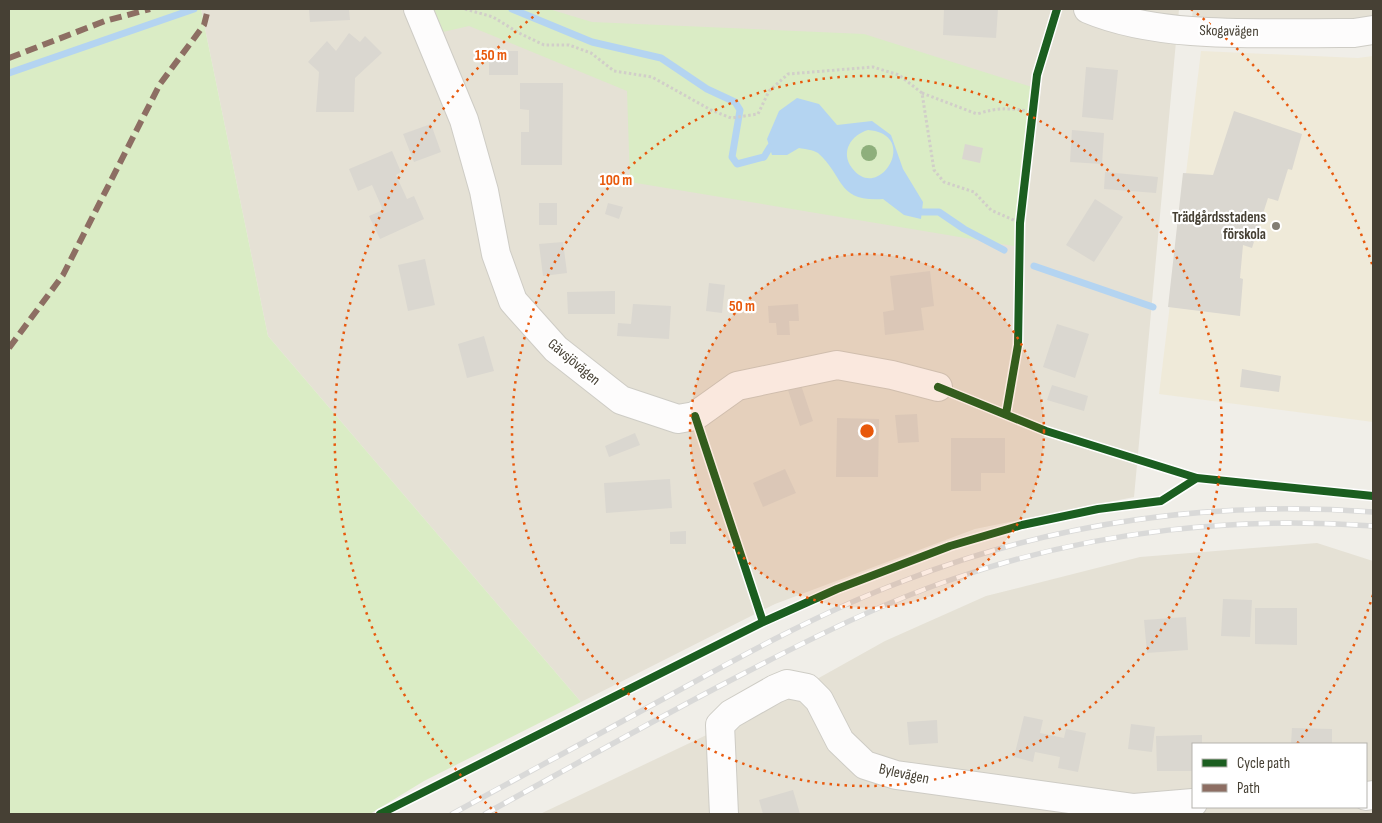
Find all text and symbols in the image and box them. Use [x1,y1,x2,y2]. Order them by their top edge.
street label: Skogavägen [1199,21,1259,41]
text: 150 m [475,46,507,65]
text: 100 m [600,171,632,190]
place label: Trädgårdsstadens förskola [1172,208,1266,244]
marker: Trädgårdsstadens förskola [1270,220,1282,232]
text: 50 m [729,297,755,316]
street label: Gävsjövägen [544,335,604,389]
centre of rings [858,422,876,440]
legend [1192,743,1367,808]
text: Cycle path [1237,754,1290,773]
street label: Bylevägen [877,759,931,789]
text: Path [1237,779,1260,798]

